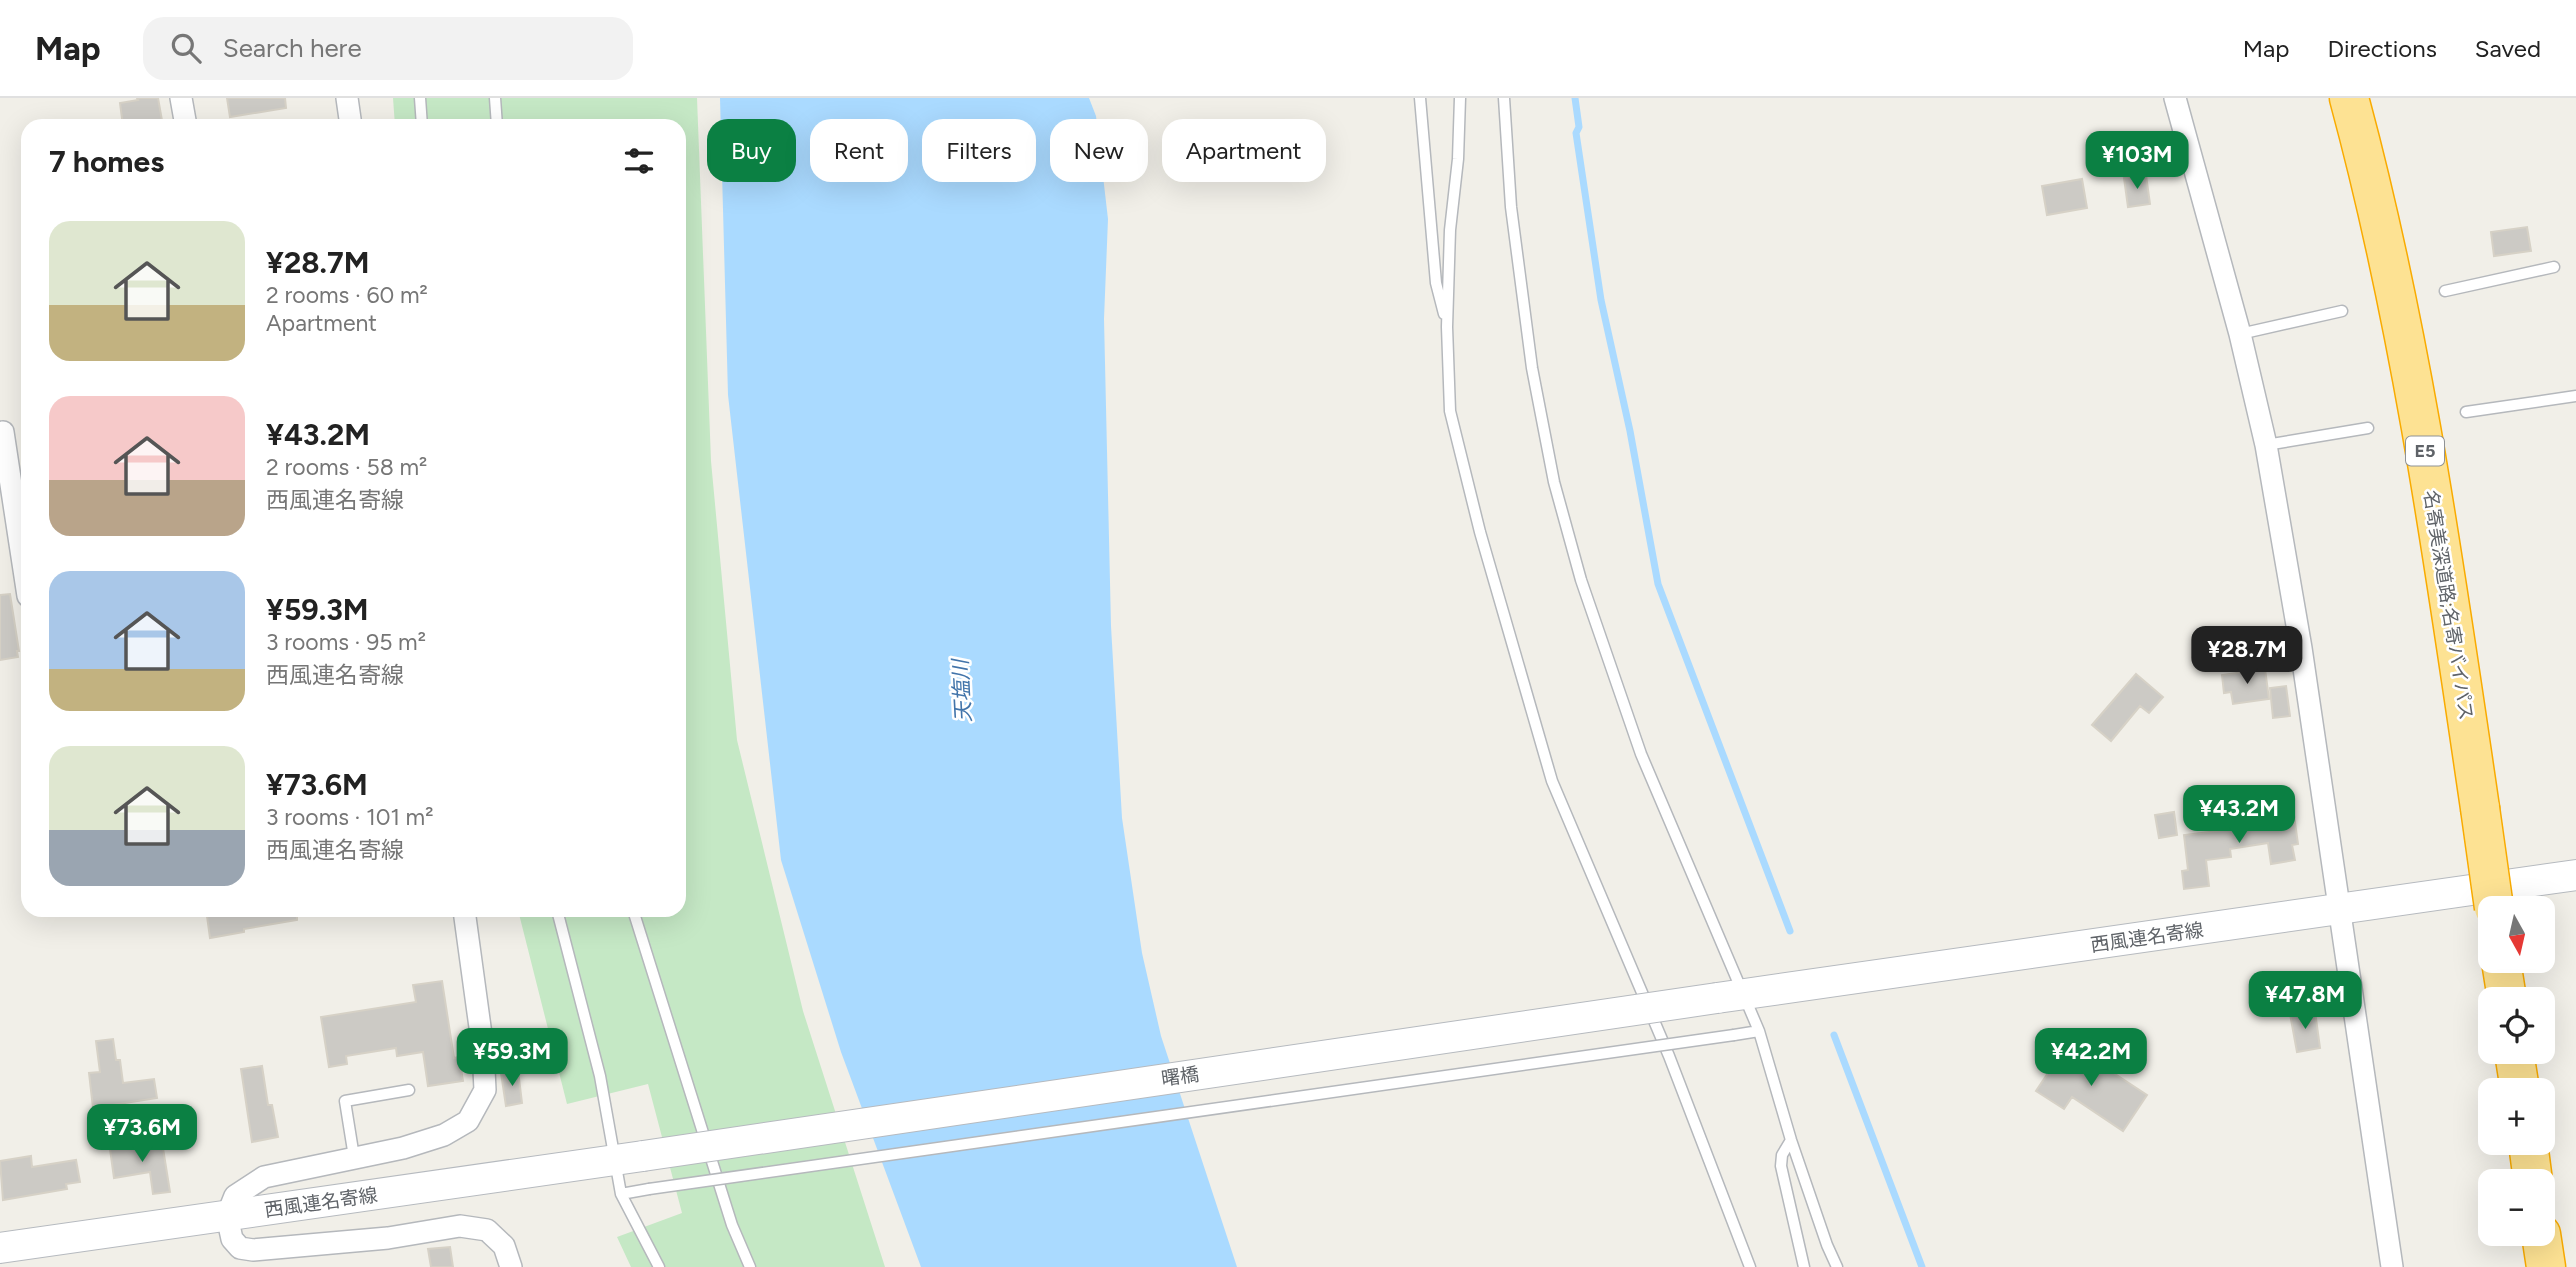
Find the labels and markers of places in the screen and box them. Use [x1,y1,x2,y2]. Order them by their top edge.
pin: ¥103M [2088,132,2186,191]
pin: ¥28.7M [2190,626,2304,686]
pin: ¥43.2M [2182,786,2296,845]
pin: ¥47.8M [2248,972,2362,1031]
pin: ¥59.3M [455,1028,569,1088]
pin: ¥42.2M [2034,1028,2148,1088]
pin: ¥73.6M [85,1104,199,1164]

